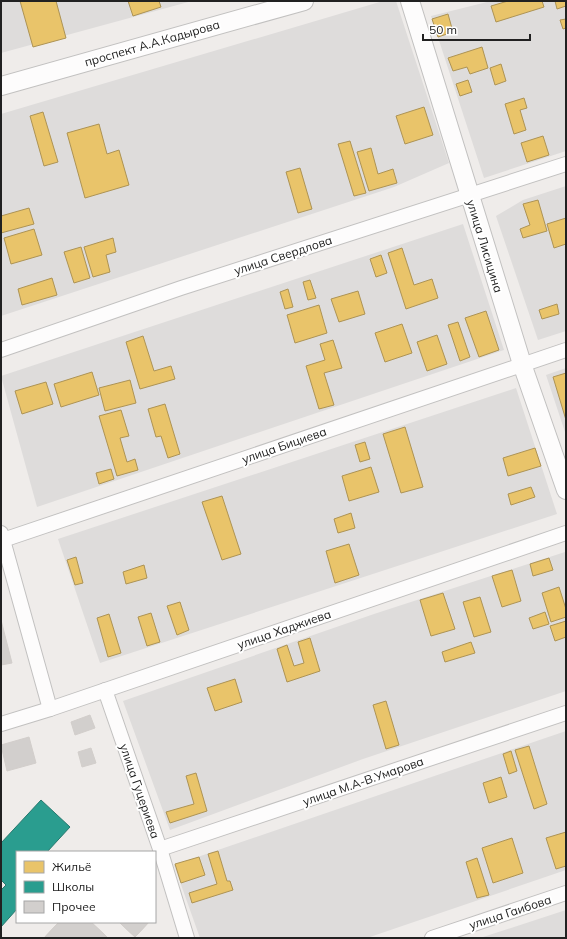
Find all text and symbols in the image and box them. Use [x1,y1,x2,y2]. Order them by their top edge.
scale bar [423,16,530,42]
street label: проспект А.А.Кадырова [83,17,221,69]
text: 50 m [429,22,457,37]
street label: улица Лисицина [464,198,506,294]
street label: улица Свердлова [232,232,334,278]
street label: улица Бициева [240,423,328,467]
street label: улица Хаджиева [235,606,333,652]
street label: улица Гуцериева [117,742,163,840]
street label: улица М.А-В.Умарова [301,753,425,809]
legend [16,851,156,923]
text: Жильё [52,859,92,874]
text: Школы [52,879,94,894]
street label: улица Гаибова [467,892,553,932]
text: Прочее [52,899,96,914]

